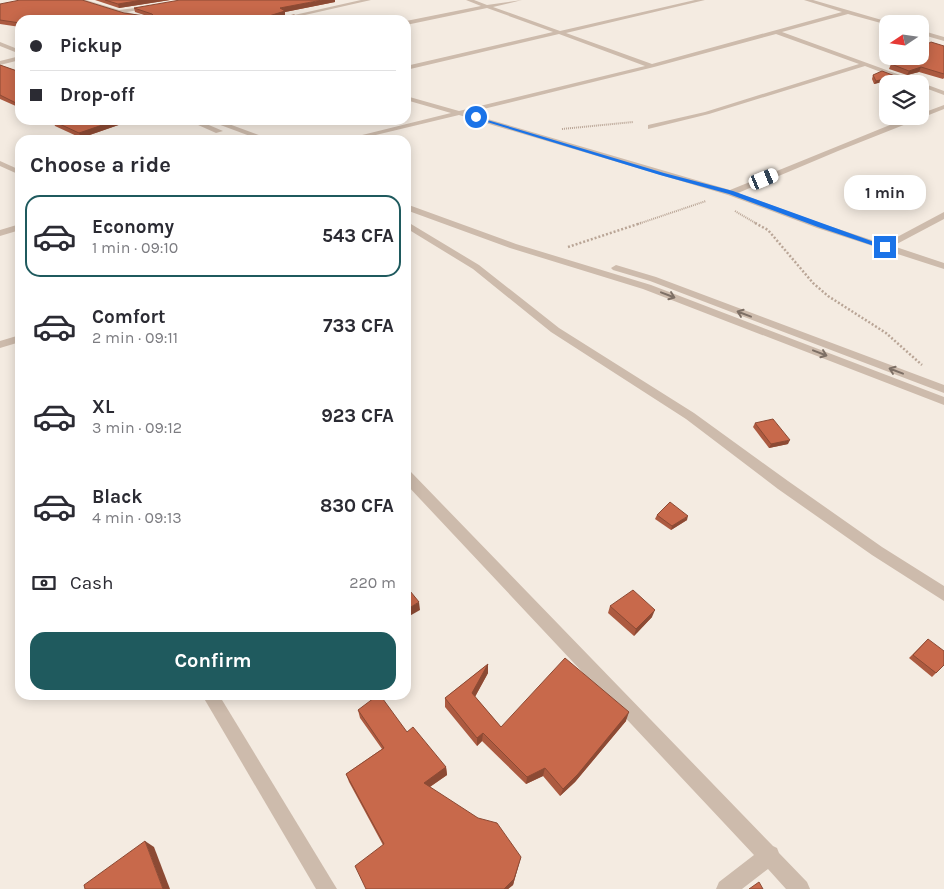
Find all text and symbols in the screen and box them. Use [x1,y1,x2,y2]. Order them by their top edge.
north arrow [879,15,929,65]
map controls [879,15,929,125]
text: Pickup [60,35,122,57]
button: layers [879,75,929,125]
text: Drop-off [60,84,135,106]
route start [465,106,487,128]
text: Choose a ride [30,152,171,178]
car [747,166,780,192]
callout: 1 min [844,174,926,210]
text: 1 min [865,183,905,202]
icon: car [32,214,77,259]
text: Economy [92,216,174,238]
text: 543 CFA [322,225,394,247]
route end [874,236,896,258]
text: 1 min · 09:10 [92,238,178,257]
one-way arrow [660,291,675,300]
icon: car [32,304,77,349]
text: Comfort [92,306,166,328]
one-way arrow [736,309,752,318]
text: 733 CFA [323,315,394,337]
text: 2 min · 09:11 [92,328,178,347]
one-way arrow [812,349,827,358]
one-way arrow [888,366,904,375]
icon: car [32,394,77,439]
text: XL [92,396,114,418]
text: 923 CFA [321,405,394,427]
text: 3 min · 09:12 [92,418,182,437]
icon: car [32,484,77,529]
text: Black [92,486,143,508]
text: 830 CFA [320,495,394,517]
text: 4 min · 09:13 [92,508,182,527]
icon: cash [30,569,58,597]
text: Cash [70,572,114,594]
text: 220 m [349,573,396,592]
button: Confirm [30,632,396,690]

